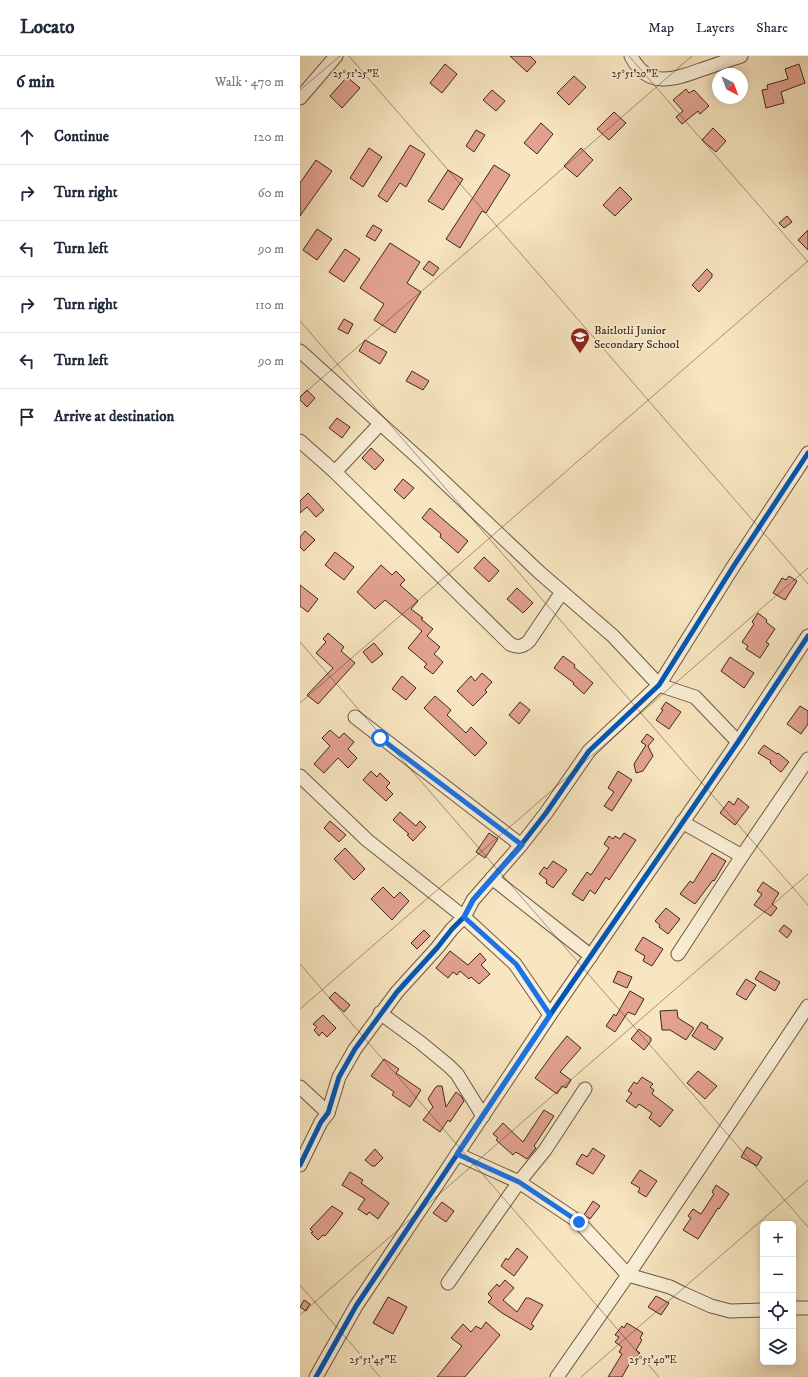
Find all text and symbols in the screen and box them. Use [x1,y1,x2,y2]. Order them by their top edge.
text: Locato [20,16,75,39]
text: Map [648,19,674,37]
text: Layers [696,19,734,37]
text: Share [756,19,788,37]
text: 25°51'25"E [333,68,379,80]
text: 25°51'20"E [612,68,658,80]
north arrow [712,68,748,104]
text: 6 min [16,71,55,93]
text: Walk · 470 m [215,74,284,90]
icon: ahead [16,126,38,148]
text: Continue [54,127,109,146]
text: 120 m [253,129,284,145]
icon: right [16,182,38,204]
text: Turn right [54,183,117,202]
text: 60 m [258,185,284,201]
icon: left [16,238,38,260]
text: Turn left [54,239,108,258]
text: 90 m [258,241,284,257]
icon: right [16,294,38,316]
text: Turn right [54,295,117,314]
text: 110 m [255,297,284,313]
place label: Baitlotli Junior Secondary School [594,323,680,352]
school or university icon: Baitlotli Junior Secondary School [569,326,591,354]
icon: left [16,350,38,372]
text: Turn left [54,351,108,370]
text: 90 m [258,353,284,369]
icon: arrive [16,406,38,428]
text: Arrive at destination [54,407,174,426]
route start [371,729,389,747]
route end [570,1213,588,1231]
map controls [760,1221,796,1365]
button: + [760,1221,796,1257]
button: − [760,1257,796,1293]
button: locate [760,1293,796,1329]
button: layers [760,1329,796,1365]
text: 25°51'45"E [350,1354,396,1366]
text: 25°51'40"E [629,1354,677,1366]

